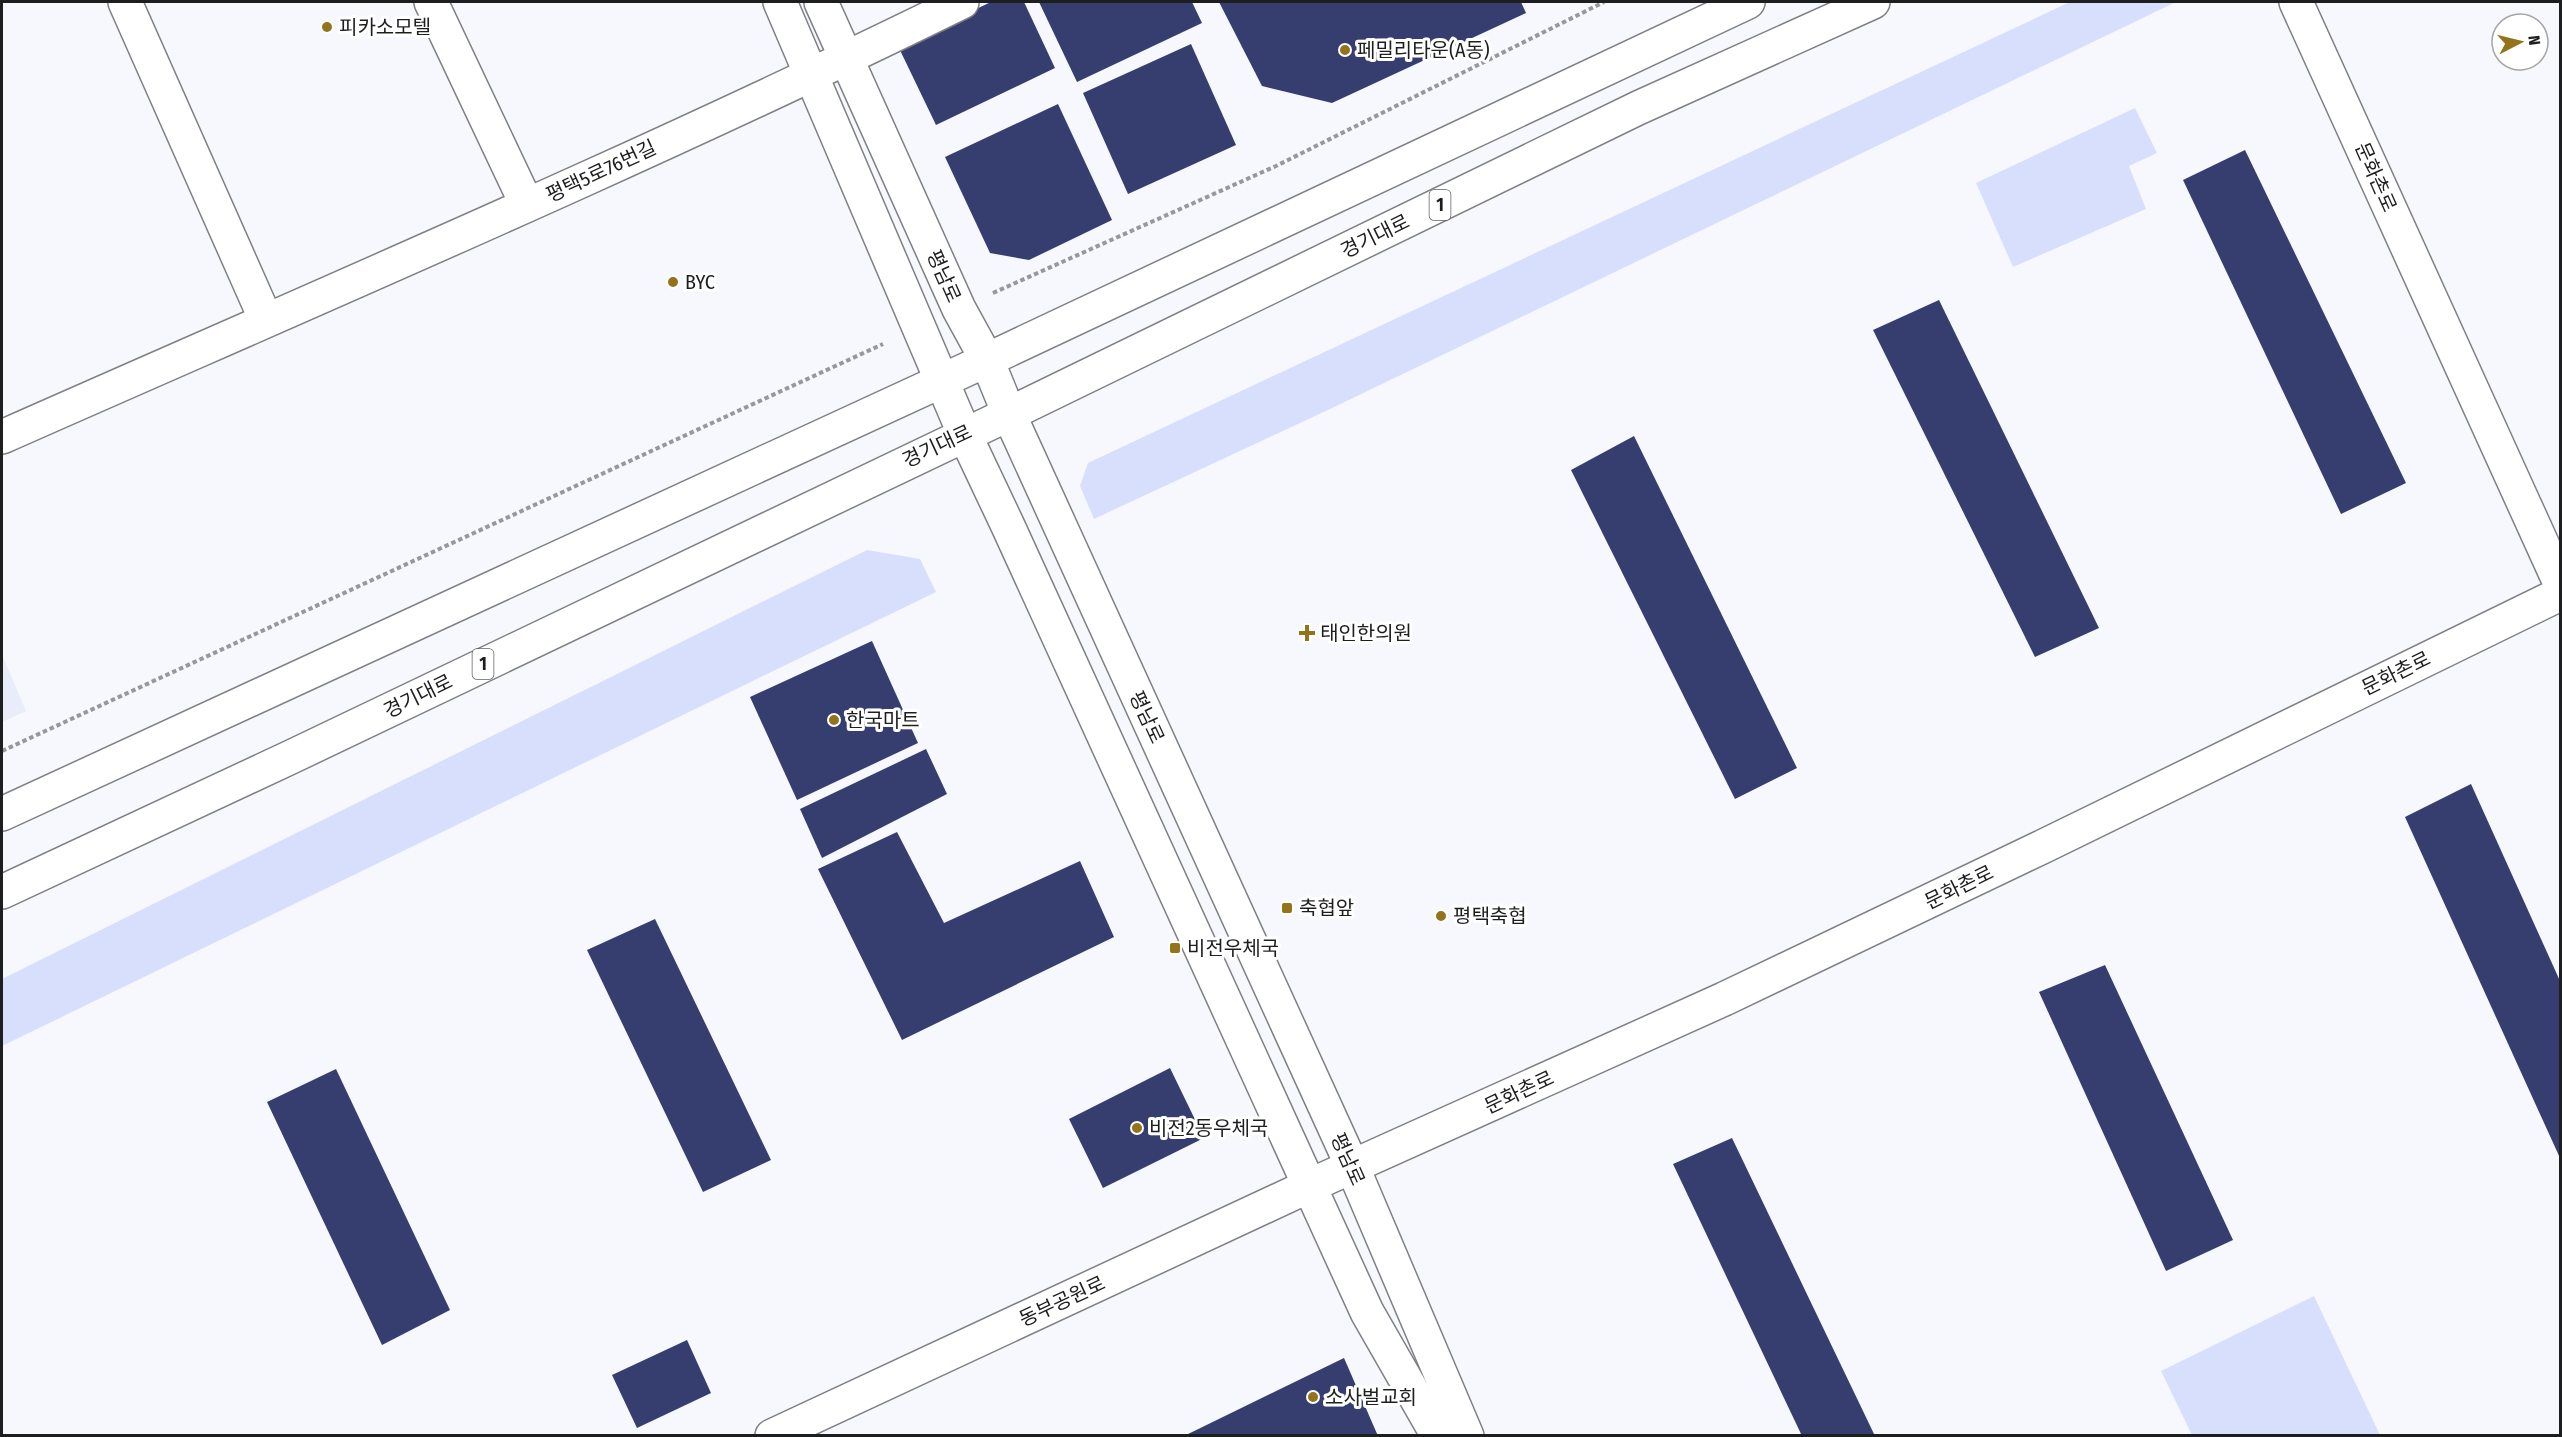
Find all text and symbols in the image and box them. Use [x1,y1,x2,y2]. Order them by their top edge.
north arrow [2490,12,2550,72]
place label: 피카소모텔 [339,15,431,39]
marker: 피카소모텔 [320,20,334,34]
text: N [2524,34,2544,46]
place label: 페밀리타운(A동) [1357,38,1490,62]
marker: 페밀리타운(A동) [1338,43,1352,57]
street label: 평택5로76번길 [542,135,660,207]
street label: 문화촌로 [2350,138,2402,216]
road number: 1 [1430,190,1450,220]
street label: 경기대로 [1337,209,1413,263]
street label: 평남로 [922,246,966,306]
place label: BYC [685,270,715,294]
marker: BYC [666,275,680,289]
street label: 경기대로 [899,420,975,472]
place label: 태인한의원 [1320,621,1412,645]
marker: 태인한의원 [1298,624,1316,642]
street label: 문화촌로 [2358,646,2434,700]
road number: 1 [472,649,494,679]
street label: 경기대로 [380,669,456,723]
street label: 평남로 [1124,687,1170,747]
place label: 한국마트 [846,708,920,732]
marker: 한국마트 [827,713,841,727]
street label: 문화촌로 [1921,860,1997,914]
place label: 축협앞 [1299,896,1354,920]
marker: 축협앞 [1280,901,1294,915]
place label: 평택축협 [1453,904,1527,928]
marker: 평택축협 [1434,909,1448,923]
place label: 비전우체국 [1187,936,1279,960]
marker: 비전우체국 [1168,941,1182,955]
street label: 문화촌로 [1481,1066,1557,1118]
place label: 비전2동우체국 [1149,1116,1268,1140]
marker: 비전2동우체국 [1130,1121,1144,1135]
street label: 평남로 [1326,1129,1370,1189]
street label: 동부공원로 [1015,1271,1109,1331]
place label: 소사벌교회 [1325,1385,1417,1409]
marker: 소사벌교회 [1306,1390,1320,1404]

